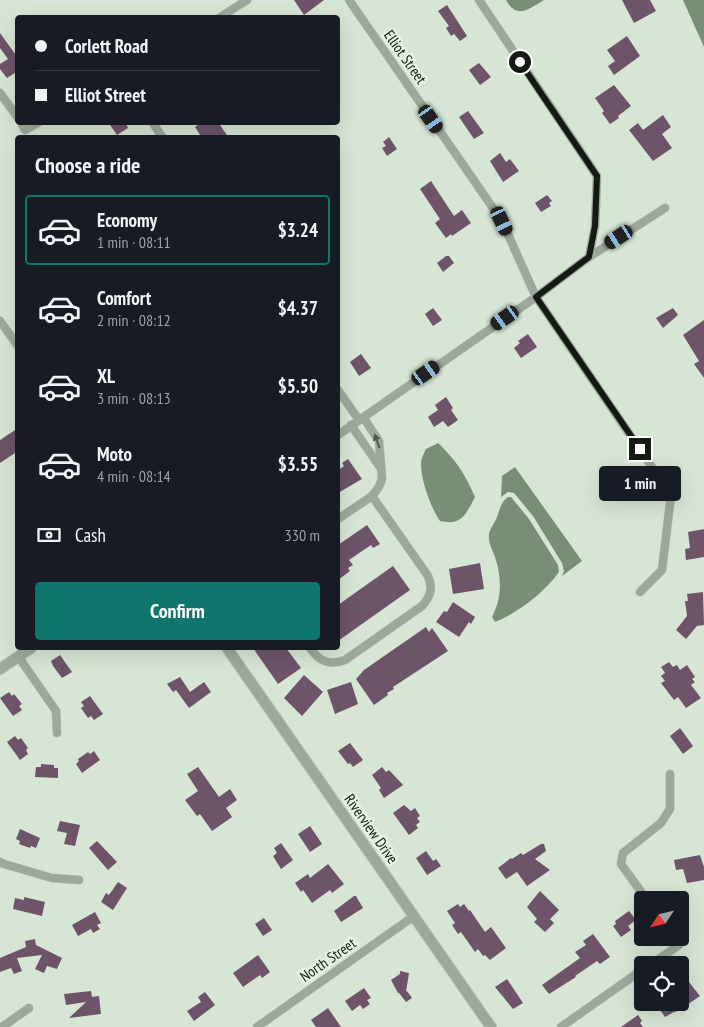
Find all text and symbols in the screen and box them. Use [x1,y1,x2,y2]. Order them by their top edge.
street label: Elliot Street [380,26,431,87]
text: Corlett Road [65,34,148,58]
route start [509,51,531,73]
text: Elliot Street [65,83,146,107]
car [416,102,445,136]
text: Choose a ride [35,151,140,179]
car [488,204,515,238]
icon: car [37,208,82,253]
text: Economy [97,208,157,232]
text: $3.24 [278,218,318,242]
car [602,223,635,251]
text: 1 min · 08:11 [97,232,171,252]
icon: car [37,286,82,331]
text: Comfort [97,286,151,310]
text: $4.37 [278,296,318,320]
car [488,303,521,333]
text: 2 min · 08:12 [97,310,171,330]
car [409,358,442,388]
icon: car [37,364,82,409]
text: XL [97,364,115,388]
text: $5.50 [278,374,318,398]
text: 3 min · 08:13 [97,388,171,408]
one-way arrow [373,433,381,448]
route end [629,438,651,460]
icon: car [37,442,82,487]
text: Moto [97,442,132,466]
text: $3.55 [278,452,318,476]
text: 4 min · 08:14 [97,466,171,486]
callout: 1 min [599,466,681,502]
text: 1 min [624,473,656,493]
icon: cash [35,521,63,549]
text: Cash [75,523,106,547]
text: 330 m [285,525,320,545]
button: Confirm [35,582,320,640]
street label: Riverview Drive [340,790,402,867]
north arrow [634,891,689,946]
map controls [634,891,689,1011]
street label: North Street [296,933,359,986]
button: locate [634,956,689,1011]

